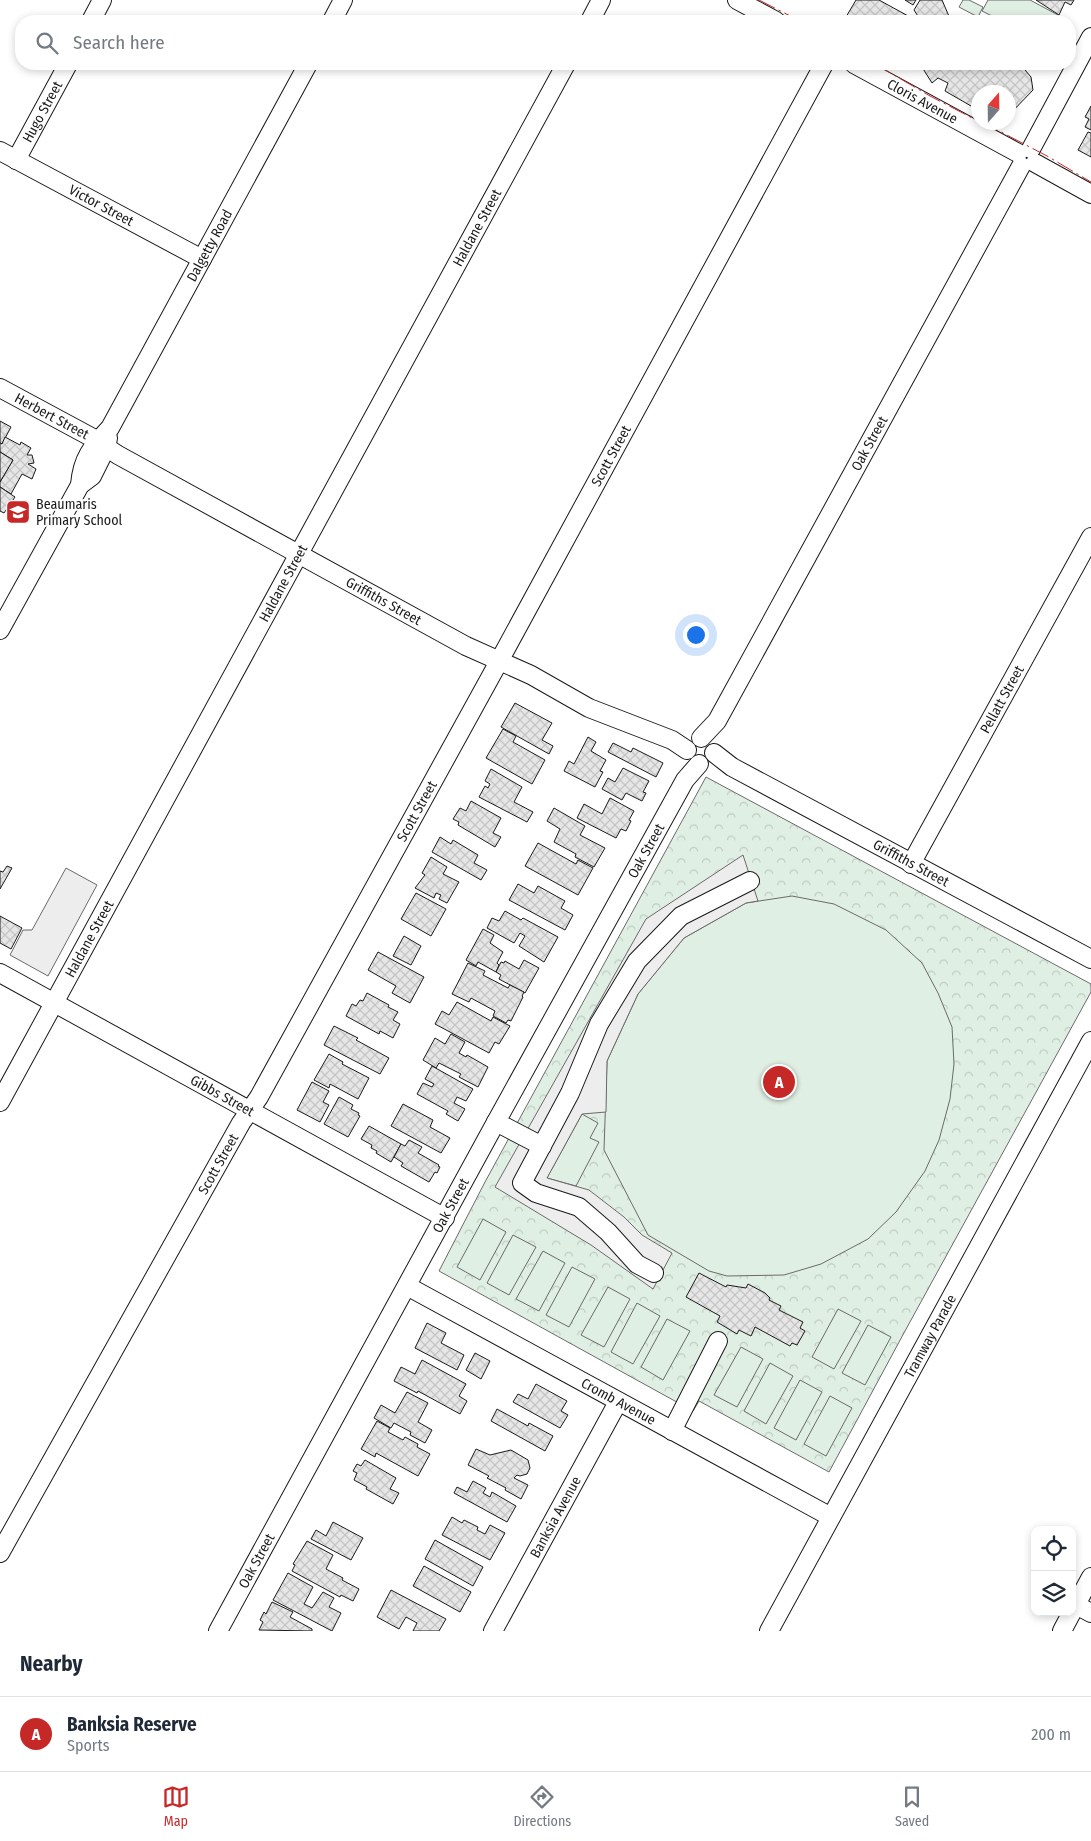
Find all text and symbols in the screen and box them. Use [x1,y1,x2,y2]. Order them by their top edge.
search box [15,15,1076,70]
icon: search [33,29,61,57]
text: Search here [73,31,165,54]
street label: Cloris Avenue [884,76,961,128]
street label: Hugo Street [19,78,66,146]
north arrow [971,85,1016,130]
street label: Victor Street [66,181,137,230]
street label: Haldane Street [449,186,505,269]
street label: Dalgetty Road [183,207,236,285]
street label: Herbert Street [12,390,92,444]
street label: Oak Street [848,413,892,474]
street label: Scott Street [588,422,635,489]
place label: Beaumaris Primary School [36,496,123,529]
school or university icon: Beaumaris Primary School [5,499,31,525]
street label: Haldane Street [255,541,311,625]
street label: Griffiths Street [343,574,425,629]
your location [683,622,709,648]
street label: Pellatt Street [977,662,1028,736]
street label: Scott Street [393,778,441,845]
street label: Oak Street [624,820,669,881]
street label: Griffiths Street [870,836,952,891]
street label: Haldane Street [62,897,118,980]
pin: A [763,1063,795,1101]
street label: Gibbs Street [187,1072,257,1121]
street label: Scott Street [195,1130,242,1198]
street label: Oak Street [429,1175,473,1236]
street label: Tramway Parade [901,1292,960,1381]
street label: Cromb Avenue [578,1375,659,1429]
street label: Banksia Avenue [527,1473,585,1561]
map controls [1031,1526,1076,1616]
button: locate [1031,1526,1076,1571]
street label: Oak Street [235,1530,279,1591]
button: layers [1031,1571,1076,1616]
text: Nearby [20,1651,82,1677]
text: Banksia Reserve [67,1713,197,1736]
text: A [32,1725,40,1744]
text: 200 m [1031,1725,1071,1744]
text: Sports [67,1736,110,1755]
tab: Map [162,1783,190,1830]
tab: Directions [513,1783,571,1830]
tab: Saved [895,1783,929,1830]

